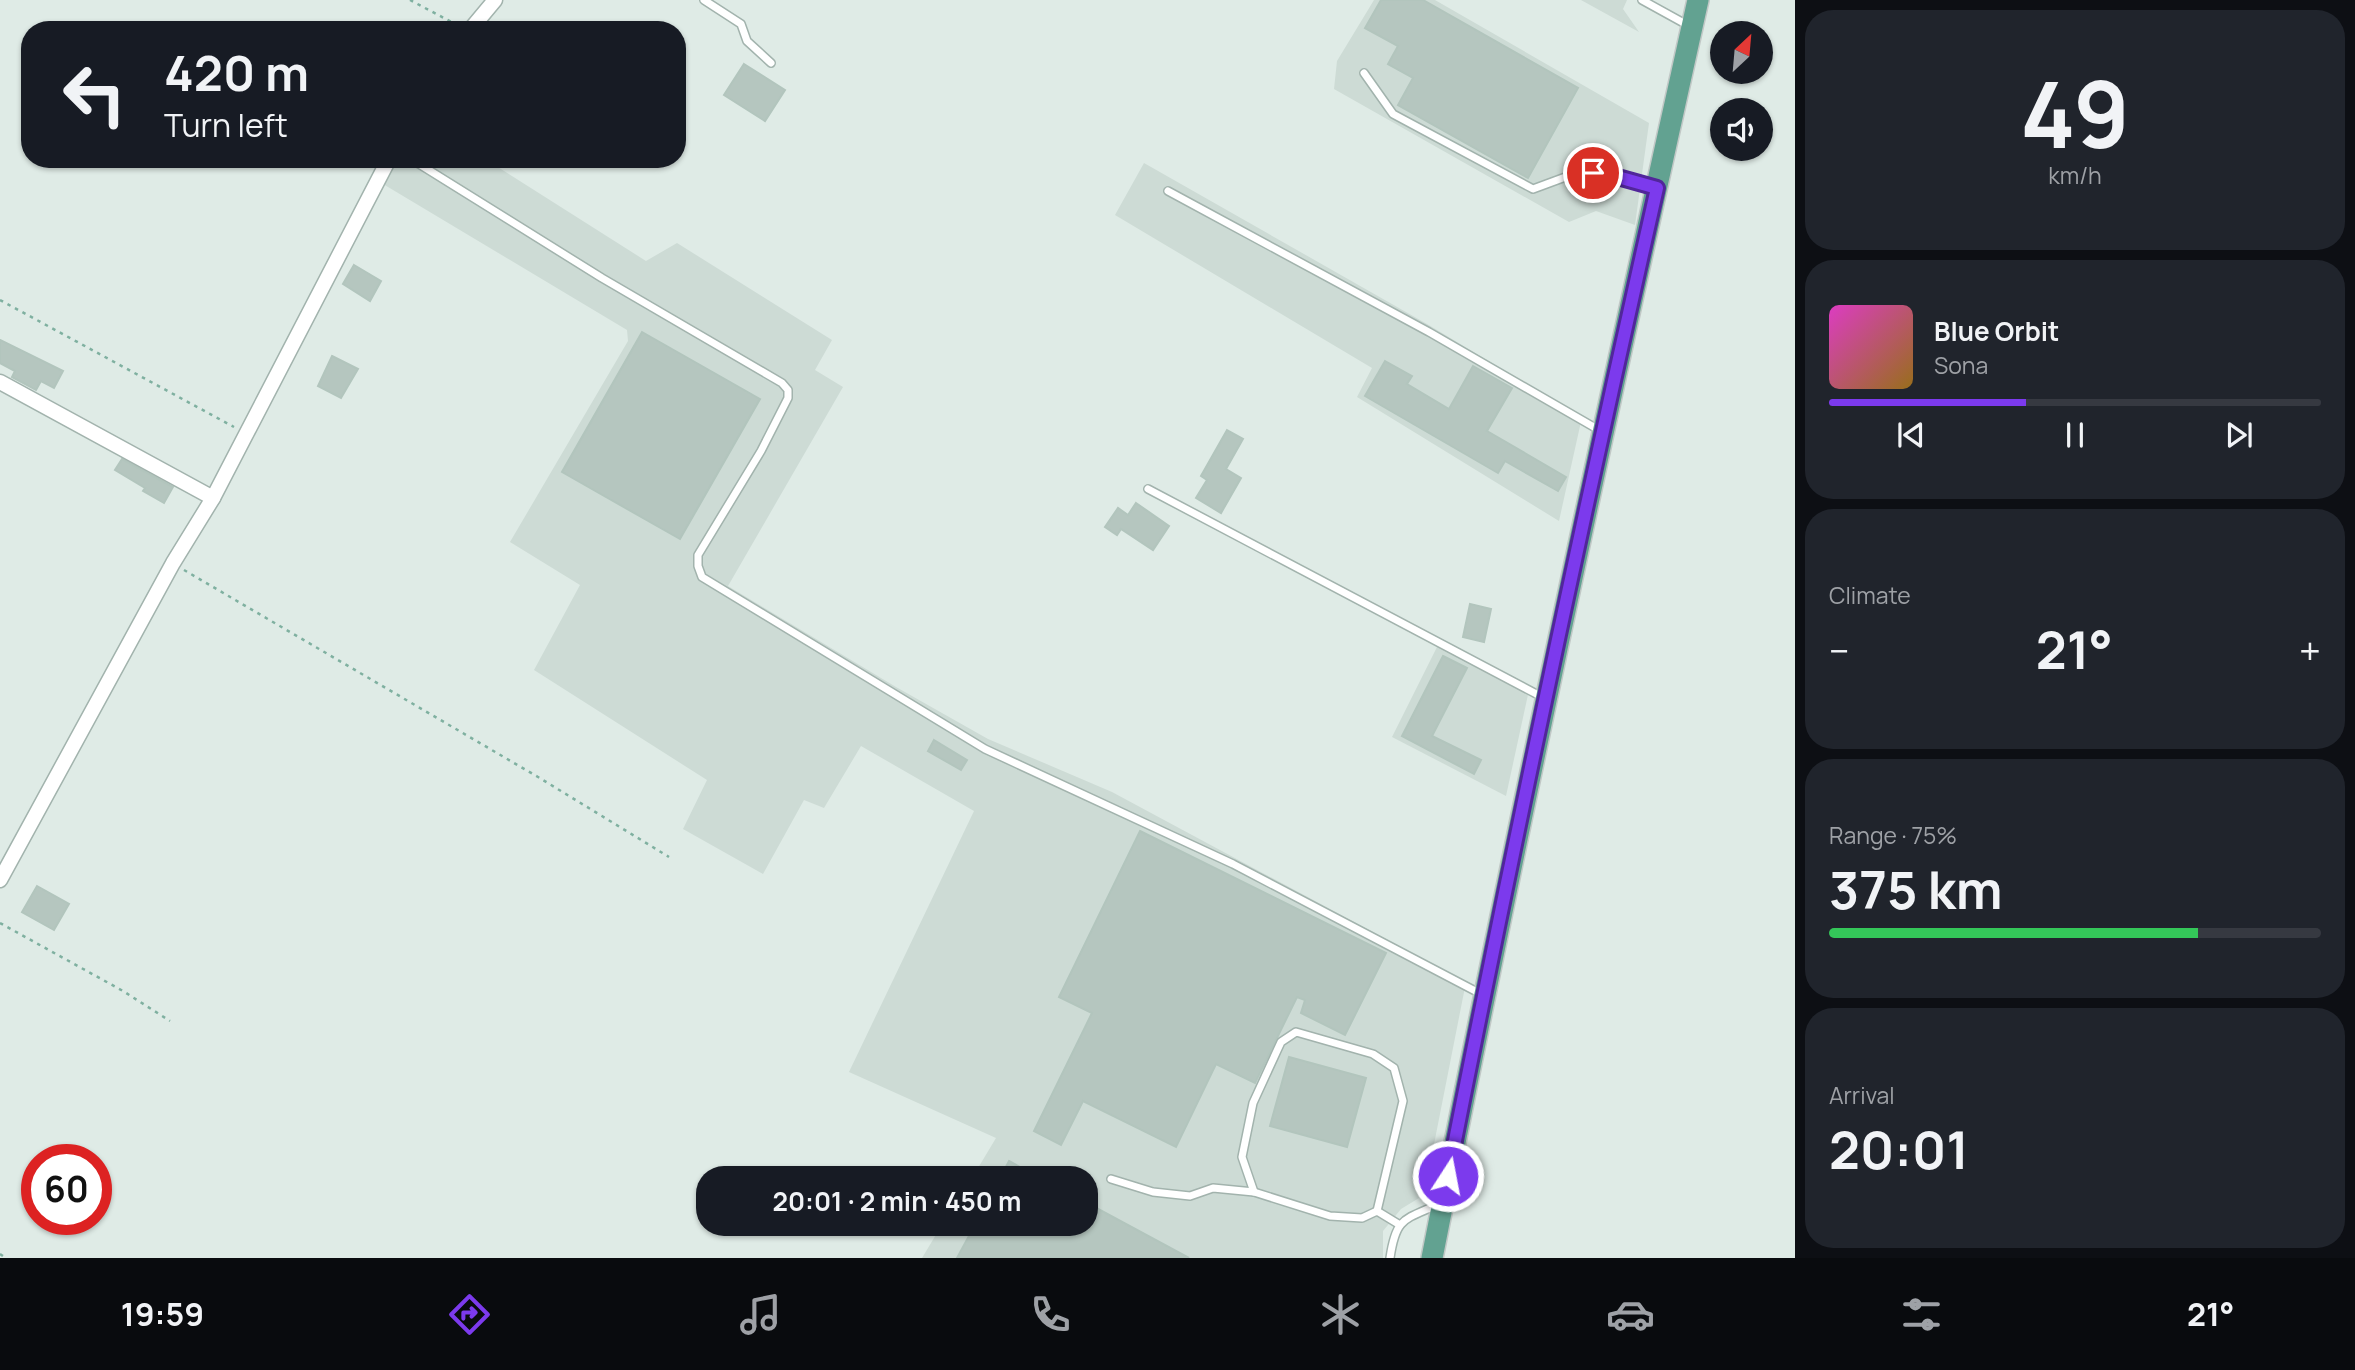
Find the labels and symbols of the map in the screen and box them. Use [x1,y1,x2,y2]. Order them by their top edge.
north arrow [1710,21,1773,84]
pin [1563,143,1623,203]
position arrow [1411,1139,1485,1213]
speed limit sign: 60 [21,1144,112,1235]

